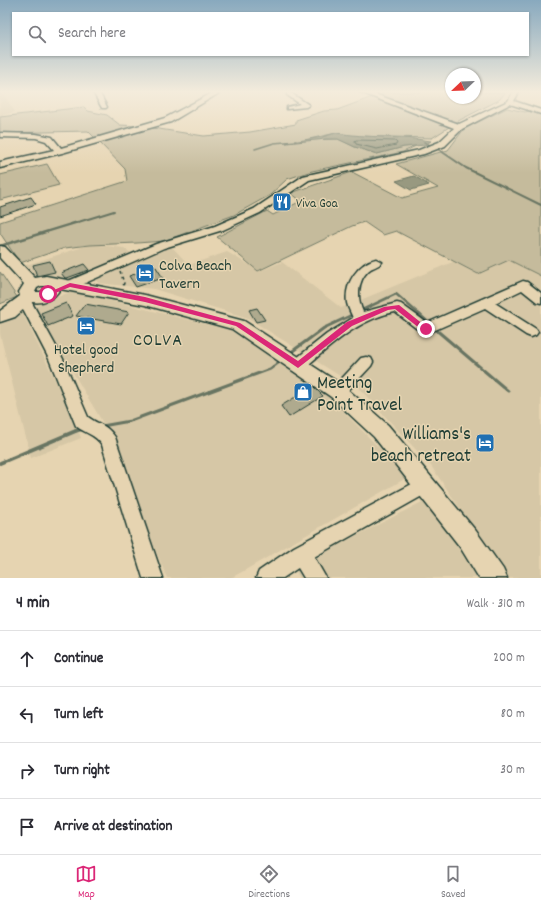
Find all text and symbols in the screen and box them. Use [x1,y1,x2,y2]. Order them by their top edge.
search box [12,12,529,56]
icon: search [26,23,48,45]
text: Search here [58,23,126,45]
north arrow [445,68,481,104]
restaurant icon: Viva Goa [271,191,293,213]
place label: Viva Goa [296,195,338,214]
place label: Colva Beach Tavern [159,255,232,296]
hotel icon: Colva Beach Tavern [134,262,156,284]
route start [39,285,57,303]
hotel icon: Hotel good Shepherd [75,315,97,337]
route end [417,320,435,338]
district label: COLVA [133,329,183,354]
place label: Hotel good Shepherd [54,339,118,380]
place label: Meeting Point Travel [317,371,403,420]
shop icon: Meeting Point Travel [292,381,314,403]
place label: Williams's beach retreat [371,422,471,471]
hotel icon: Williams's beach retreat [474,432,496,454]
text: 4 min [16,592,50,616]
text: Walk · 310 m [466,595,525,614]
icon: ahead [16,648,38,670]
text: Continue [54,648,103,670]
text: 200 m [493,649,525,668]
icon: left [16,704,38,726]
text: Turn left [54,704,103,726]
text: 80 m [501,705,525,724]
icon: right [16,760,38,782]
text: Turn right [54,760,110,782]
text: 30 m [500,761,525,780]
icon: arrive [16,816,38,838]
text: Arrive at destination [54,816,172,838]
tab: Map [75,863,97,903]
tab: Directions [248,863,290,903]
tab: Saved [441,863,466,903]

